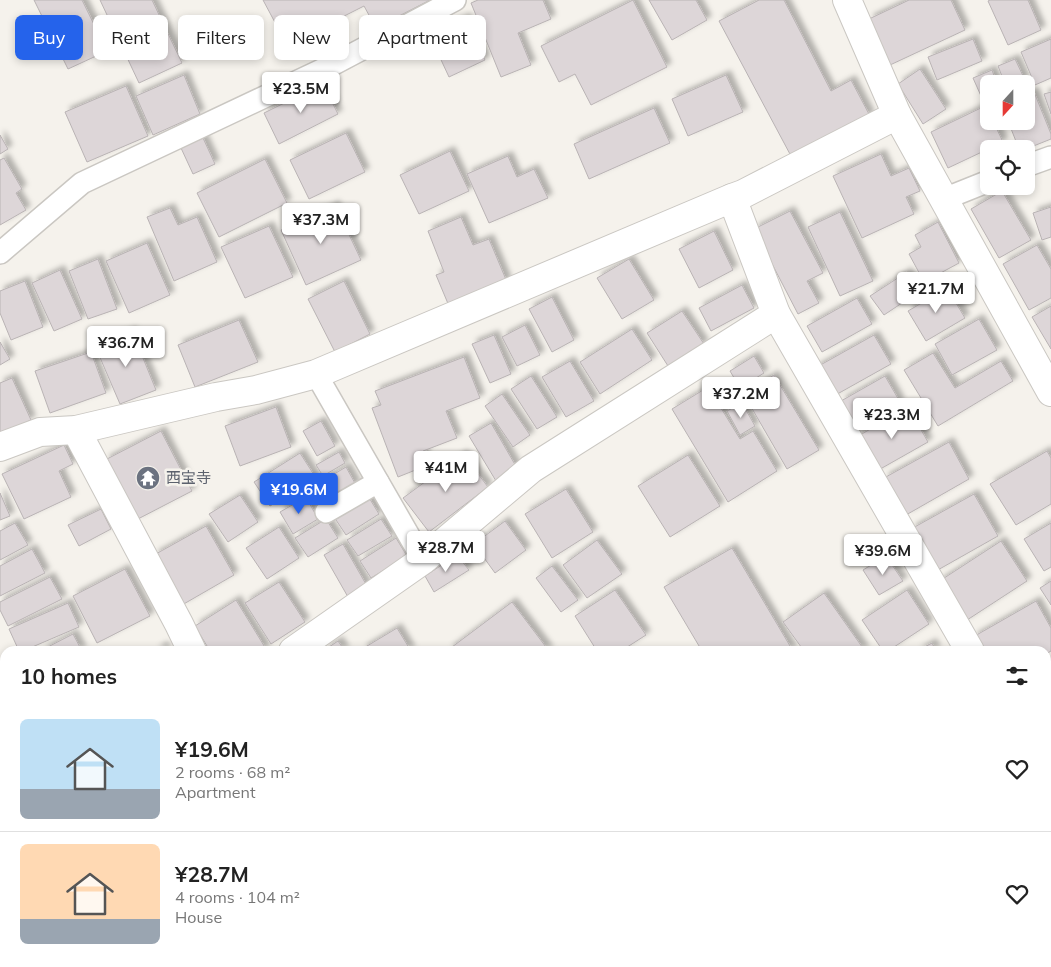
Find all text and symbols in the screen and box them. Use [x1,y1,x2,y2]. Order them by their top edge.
chip: Buy [15,15,83,60]
chip: Rent [93,15,168,60]
chip: Filters [178,15,264,60]
chip: New [274,15,349,60]
chip: Apartment [359,15,486,60]
pin: ¥23.5M [260,72,342,114]
north arrow [980,75,1035,130]
map controls [980,75,1035,195]
text: ¥23.5M [273,78,329,98]
button: locate [980,140,1035,195]
pin: ¥37.3M [280,202,362,245]
text: ¥37.3M [293,209,349,229]
pin: ¥21.7M [895,272,977,314]
text: ¥21.7M [908,278,964,298]
pin: ¥36.7M [85,326,167,368]
text: ¥36.7M [98,332,154,352]
pin: ¥37.2M [700,376,782,419]
text: ¥37.2M [713,383,769,403]
pin: ¥23.3M [851,398,933,440]
text: ¥23.3M [864,404,920,424]
pin: ¥41M [416,450,476,493]
text: ¥41M [425,457,467,477]
temple icon: 西宝寺 [135,465,161,491]
place label: 西宝寺 [166,468,211,487]
pin: ¥19.6M [258,472,340,515]
text: ¥19.6M [271,479,327,499]
pin: ¥28.7M [405,530,487,573]
pin: ¥39.6M [842,534,924,576]
text: ¥28.7M [418,537,474,557]
text: ¥39.6M [855,540,911,560]
icon: filters [1003,662,1031,690]
text: 10 homes [20,663,117,689]
text: ¥19.6M [175,736,249,762]
icon: home [60,739,120,799]
icon: heart [1003,755,1031,783]
text: 2 rooms · 68 m² [175,762,290,782]
text: Apartment [175,782,256,802]
text: ¥28.7M [175,861,249,887]
icon: home [60,864,120,924]
icon: heart [1003,880,1031,908]
text: 4 rooms · 104 m² [175,887,300,907]
text: House [175,907,222,927]

